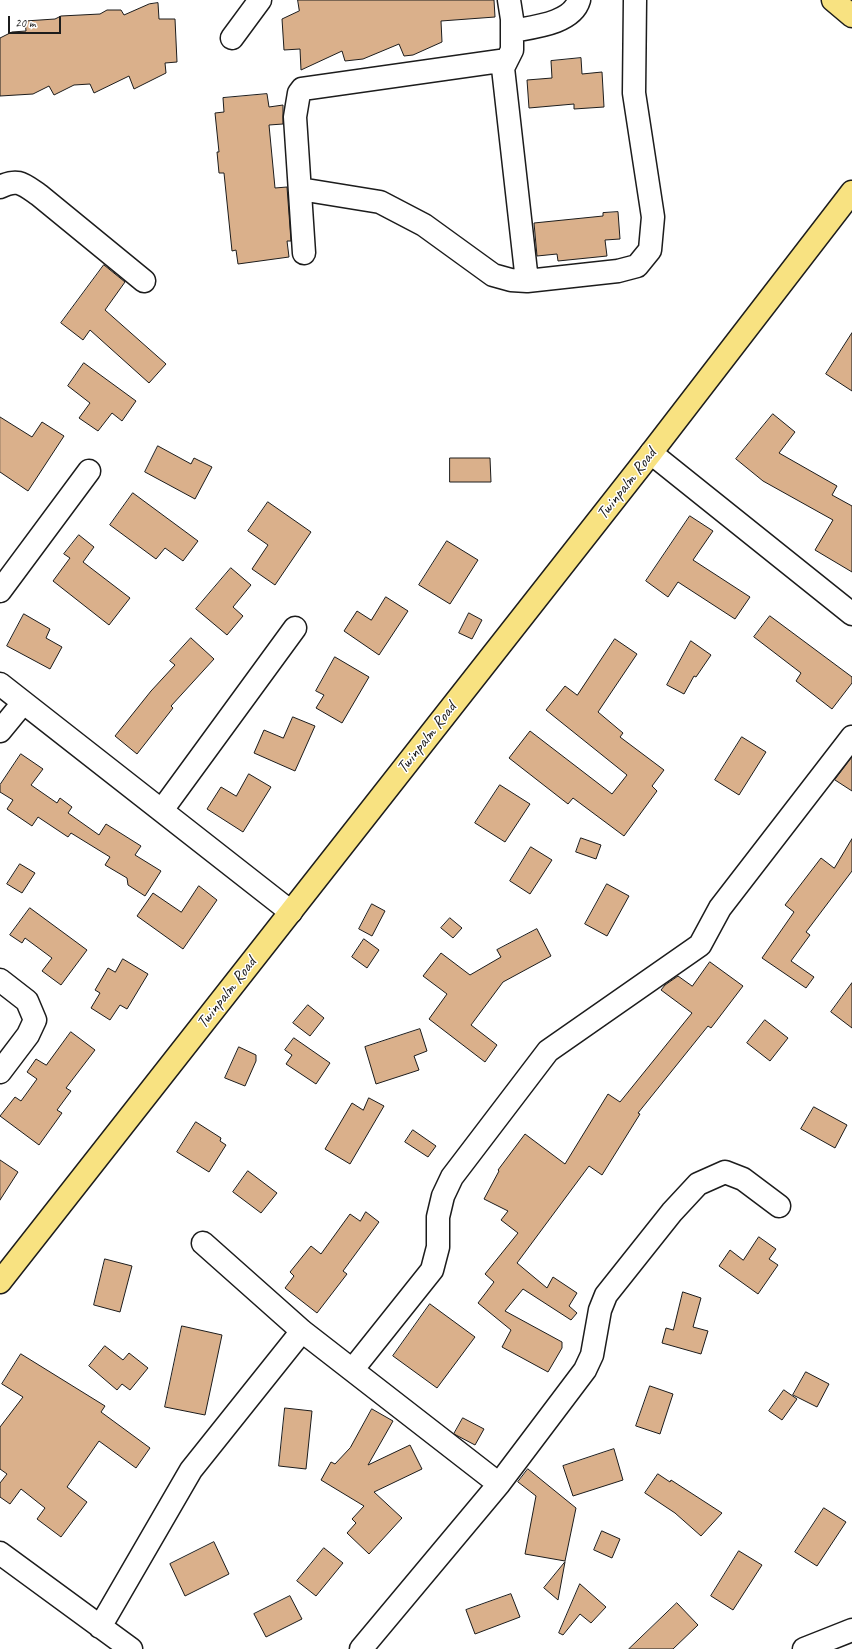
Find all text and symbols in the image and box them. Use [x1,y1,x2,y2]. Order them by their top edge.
scale bar [10,8,63,34]
text: 20 m [15,15,35,31]
street label: Twinpalm Road [593,444,661,524]
street label: Twinpalm Road [393,698,461,778]
street label: Twinpalm Road [193,953,261,1033]

